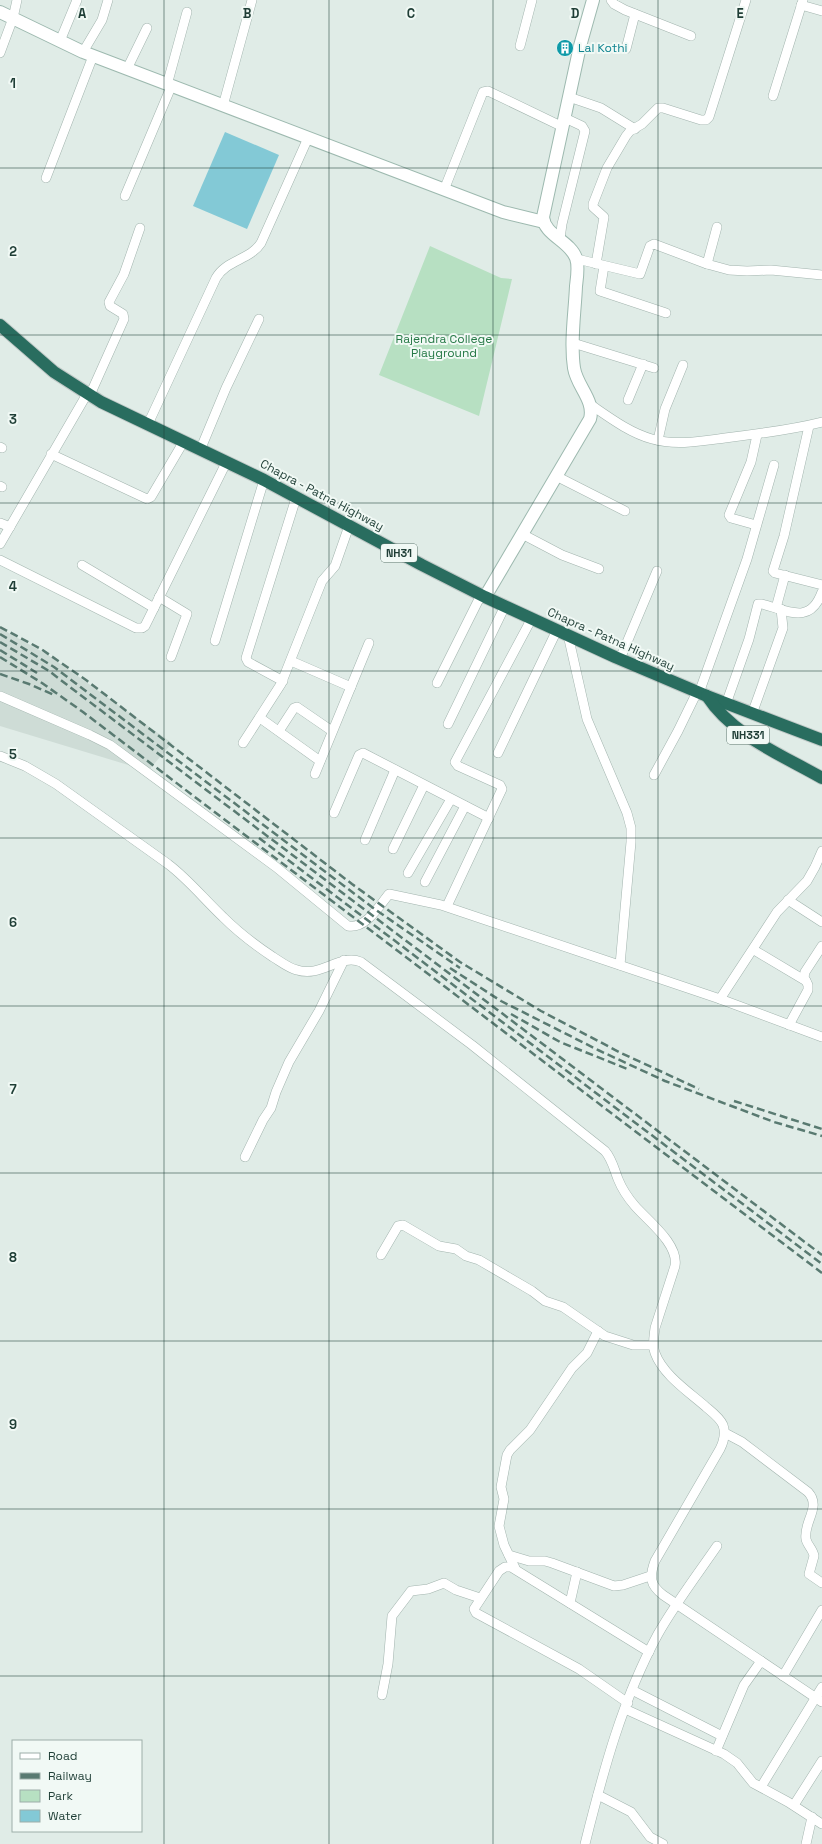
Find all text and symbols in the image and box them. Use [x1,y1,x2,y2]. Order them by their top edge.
text: A [78,5,87,22]
text: B [243,5,252,22]
text: C [407,5,415,22]
text: D [571,5,580,22]
text: E [736,5,744,22]
building icon: Lal Kothi [555,38,575,58]
place label: Lal Kothi [578,40,628,56]
text: 1 [10,75,16,92]
text: 2 [9,243,17,260]
park label: Rajendra College Playground [396,331,492,361]
text: 3 [9,411,17,428]
street label: Chapra - Patna Highway [257,456,387,534]
road number: NH31 [381,544,417,562]
text: 4 [9,578,17,595]
street label: Chapra - Patna Highway [545,604,677,674]
road number: NH331 [727,726,769,744]
text: 5 [9,746,17,763]
text: 6 [9,914,17,931]
text: 7 [9,1081,17,1098]
text: 8 [9,1249,17,1266]
text: 9 [9,1416,17,1433]
legend [12,1740,142,1832]
text: Road [48,1748,77,1764]
text: Railway [48,1768,92,1784]
text: Park [48,1788,73,1804]
text: Water [48,1808,82,1824]

